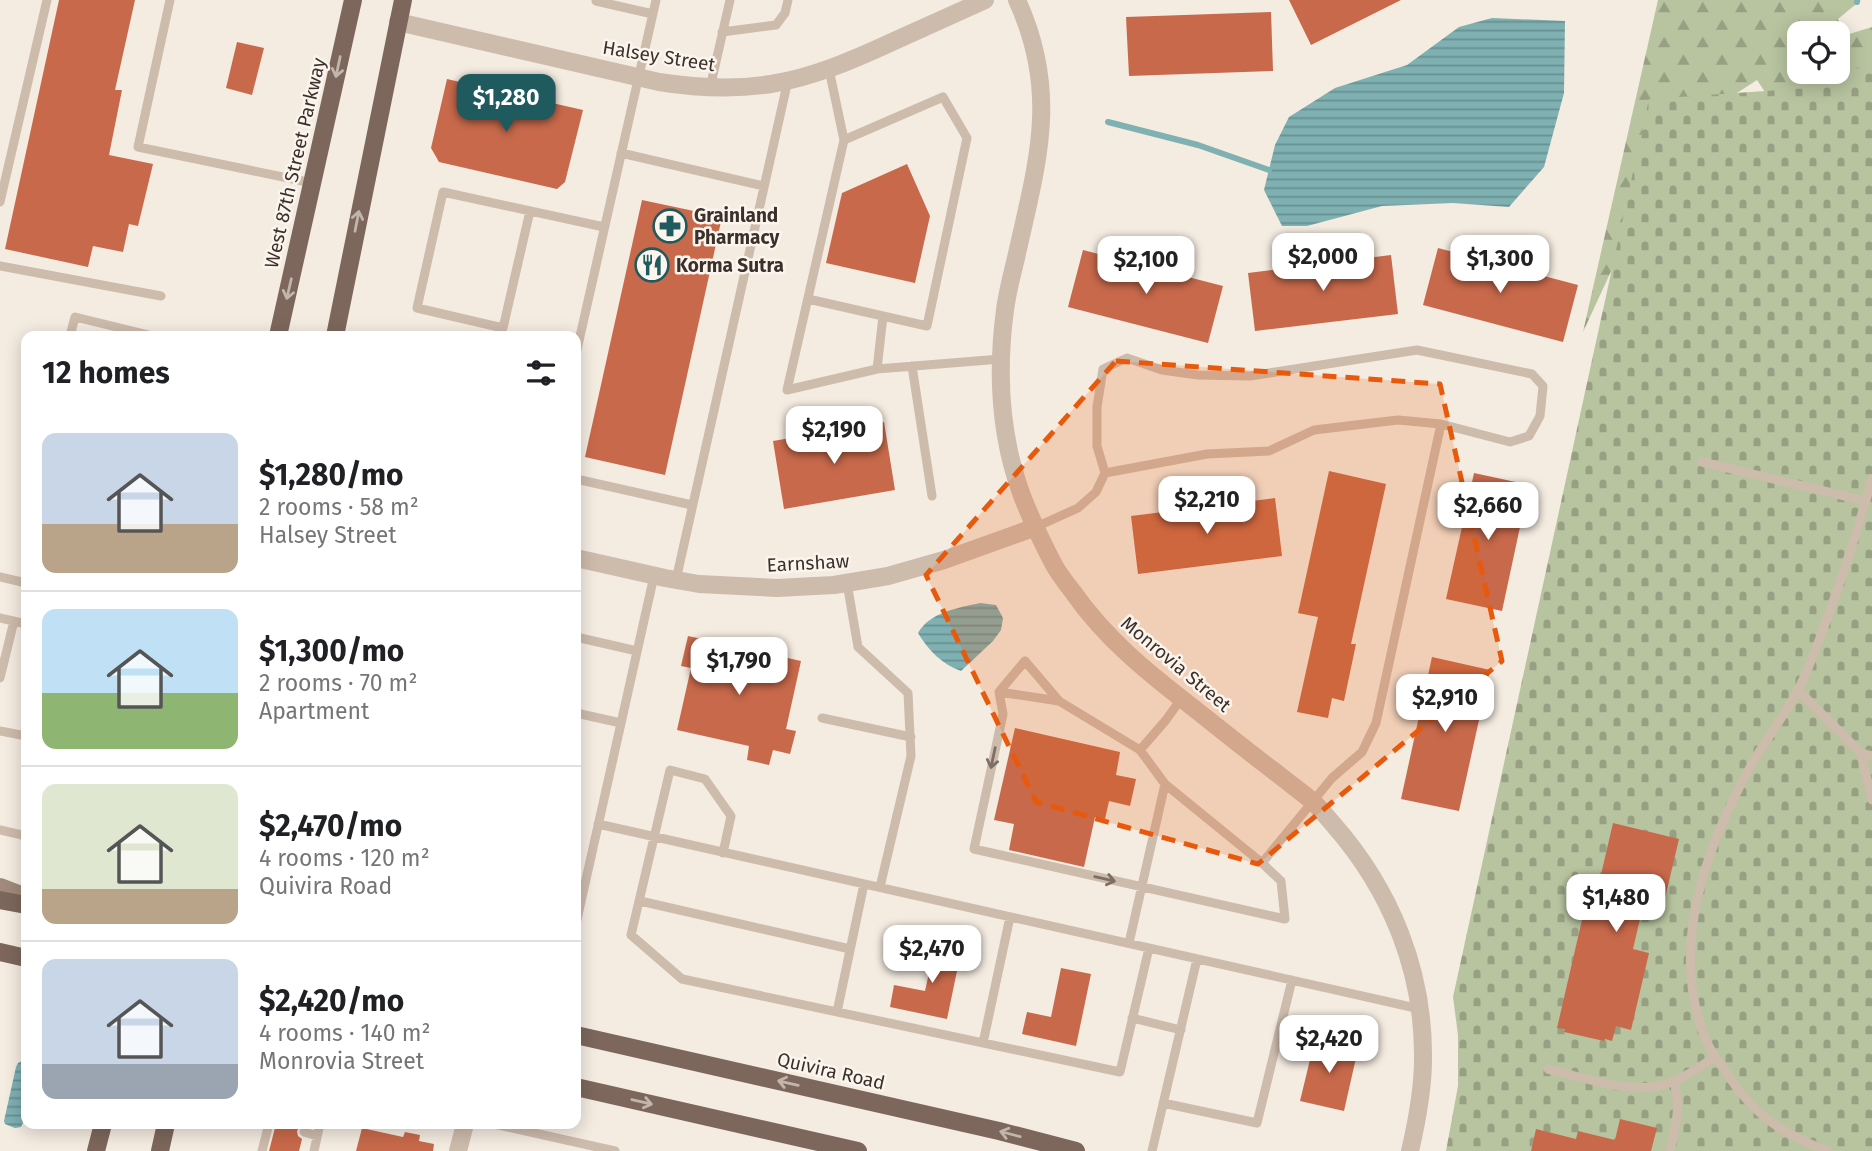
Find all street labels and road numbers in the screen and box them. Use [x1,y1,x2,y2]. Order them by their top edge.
street label: Halsey Street [601,36,717,76]
street label: West 87th Street Parkway [260,55,331,270]
street label: Earnshaw [766,549,850,577]
street label: Monrovia Street [1116,611,1236,717]
street label: Quivira Road [775,1047,887,1095]

